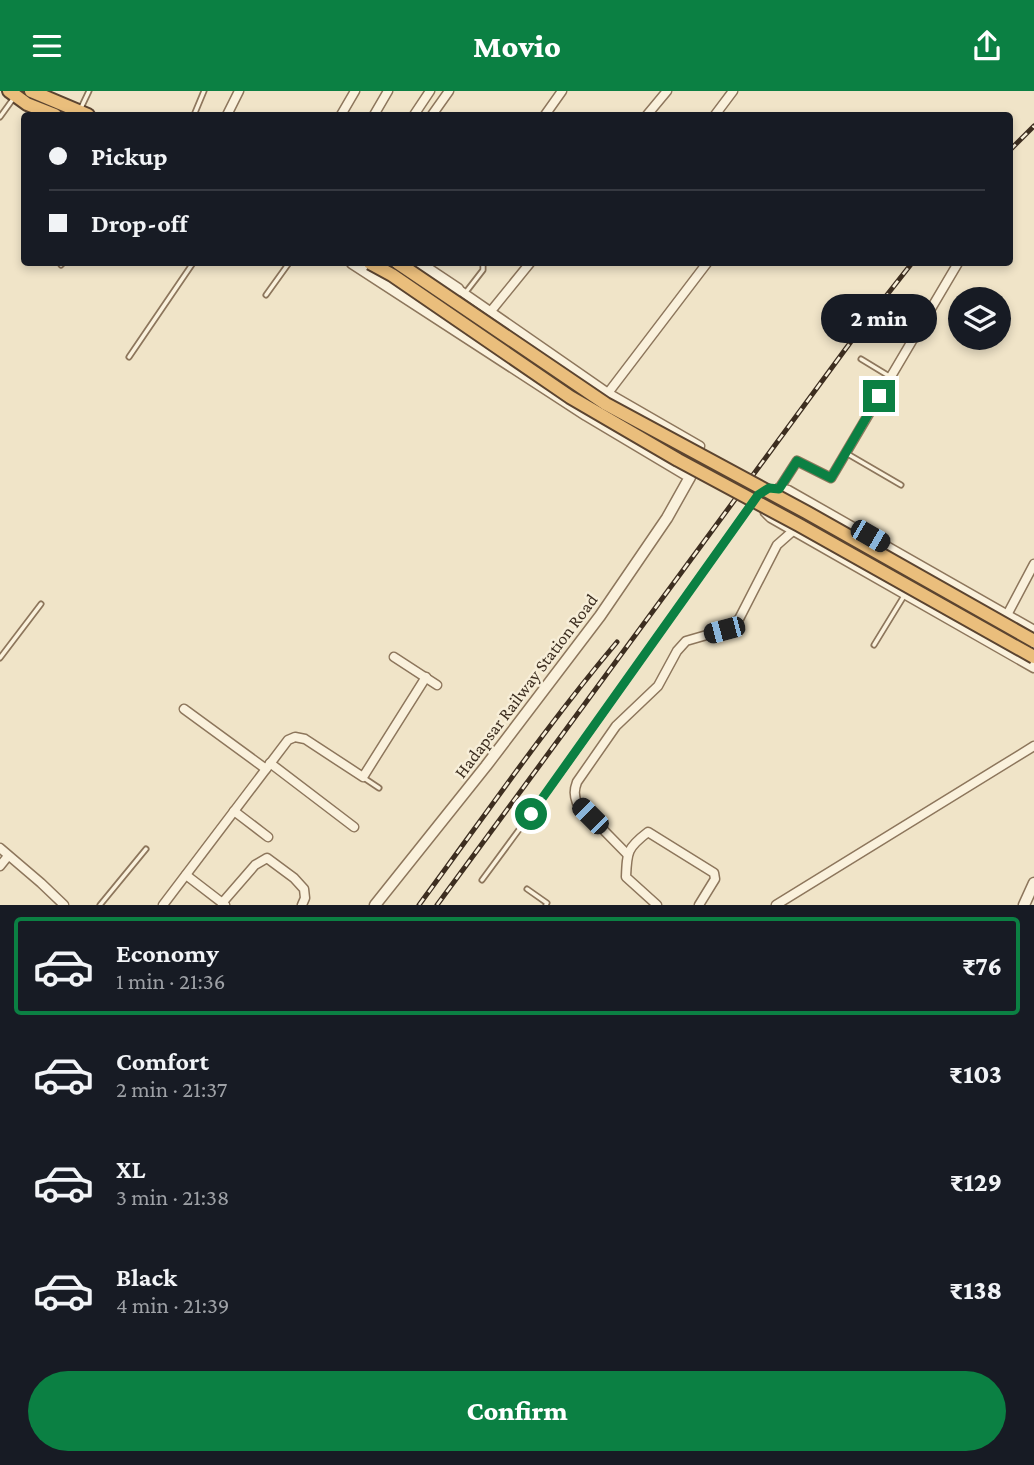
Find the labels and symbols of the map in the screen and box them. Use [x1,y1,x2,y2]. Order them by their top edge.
callout: 2 min [821,295,937,343]
route end [863,380,895,412]
car [847,516,894,556]
street label: Hadapsar Railway Station Road [450,590,602,782]
car [701,614,748,646]
car [568,794,613,838]
route start [515,798,547,830]

